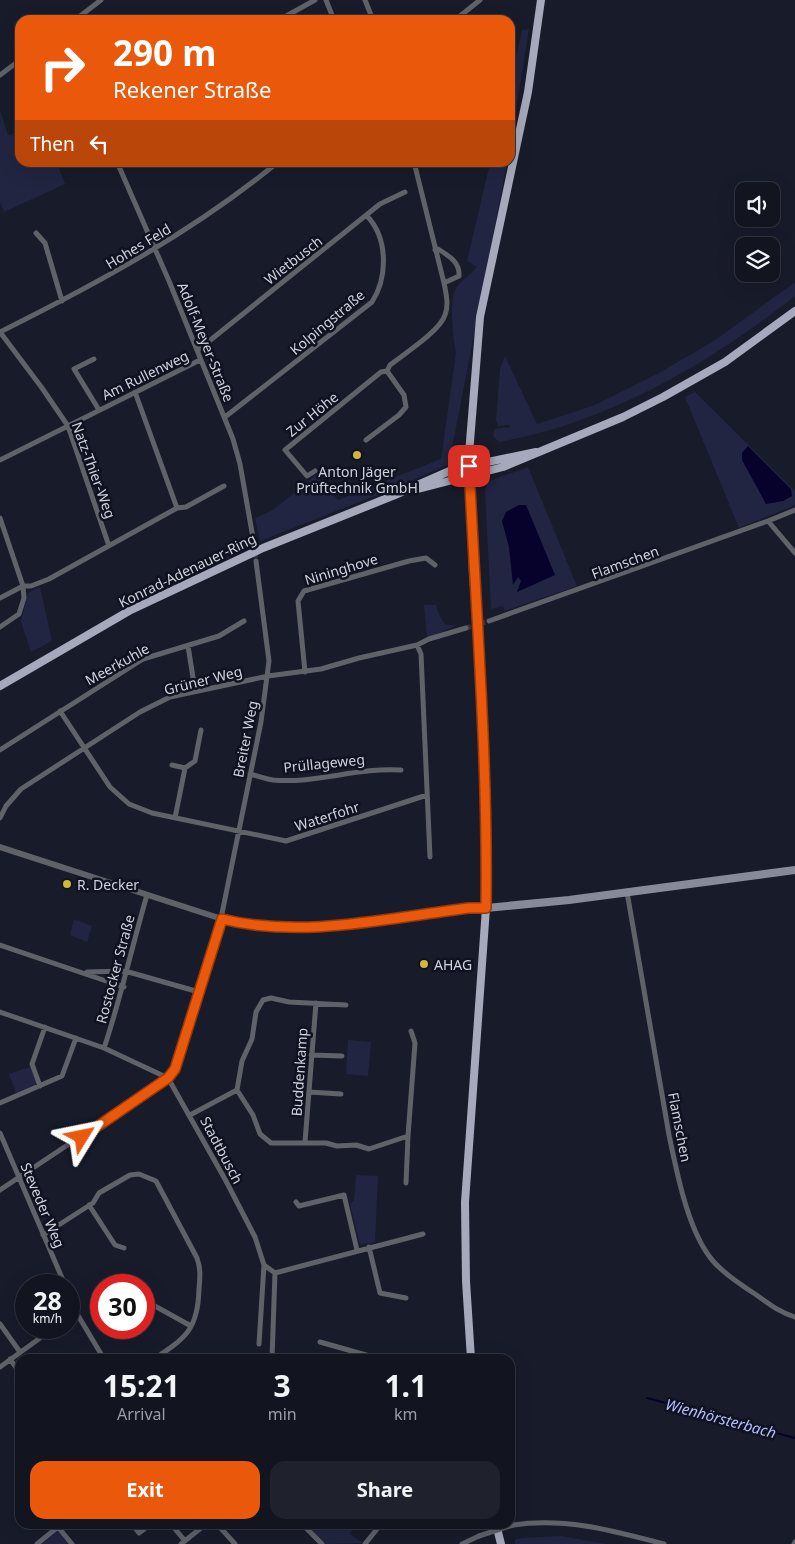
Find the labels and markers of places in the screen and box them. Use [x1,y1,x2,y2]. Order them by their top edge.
pin [448,445,490,487]
marker: Anton Jäger Prüftechnik GmbH [351,449,363,461]
place label: Anton Jäger Prüftechnik GmbH [296,462,418,497]
place label: R. Decker [77,875,139,894]
marker: R. Decker [61,878,73,890]
place label: AHAG [434,955,472,974]
marker: AHAG [418,958,430,970]

